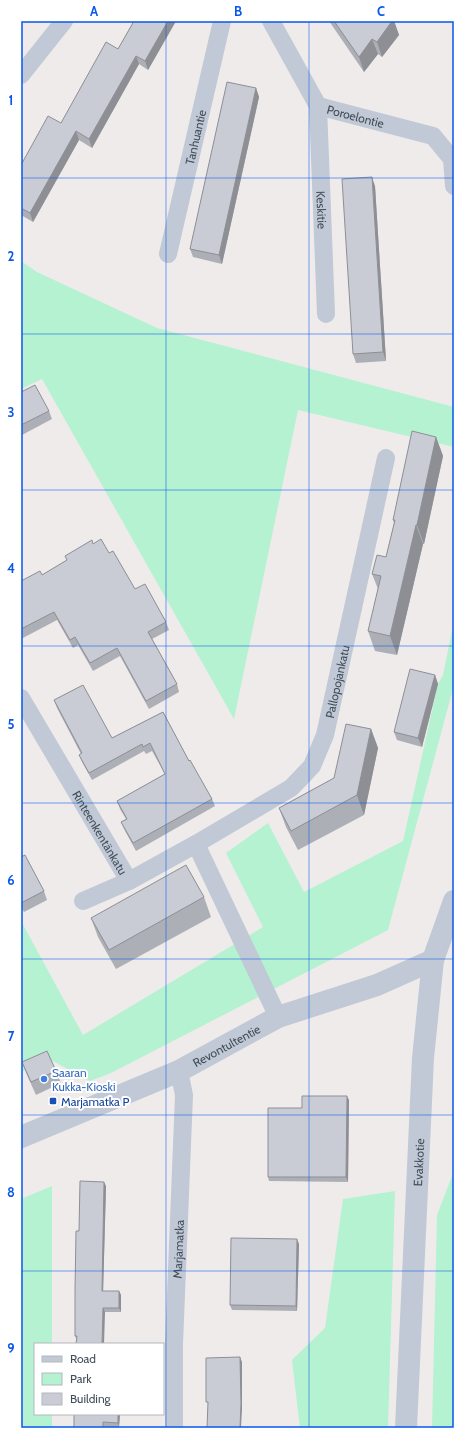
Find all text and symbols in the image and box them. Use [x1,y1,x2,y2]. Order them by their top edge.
text: A [90,3,99,19]
text: B [234,3,242,19]
text: C [377,3,385,19]
text: 1 [9,92,13,108]
street label: Poroelontie [325,101,386,130]
street label: Tanhuantie [181,108,209,166]
street label: Keskitie [314,191,330,229]
text: 2 [8,248,15,264]
text: 3 [7,404,15,420]
text: 4 [7,560,15,576]
street label: Pallopojankatu [321,644,352,720]
text: 5 [8,716,15,732]
street label: Rinteenkentänkatu [70,788,131,877]
text: 6 [7,872,15,888]
street label: Revontultentie [190,1021,263,1070]
text: 7 [8,1028,15,1044]
place label: Saaran Kukka-Kioski [52,1065,115,1094]
marker: Saaran Kukka-Kioski [39,1074,49,1084]
place label: Marjamatka P [61,1094,130,1109]
marker: Marjamatka P [48,1096,58,1106]
street label: Evakkotie [410,1138,427,1187]
text: 8 [7,1184,15,1200]
street label: Marjamatka [169,1219,186,1279]
text: 9 [7,1340,15,1356]
legend [34,1343,164,1415]
text: Road [70,1351,96,1366]
text: Park [70,1371,92,1386]
text: Building [70,1391,112,1406]

